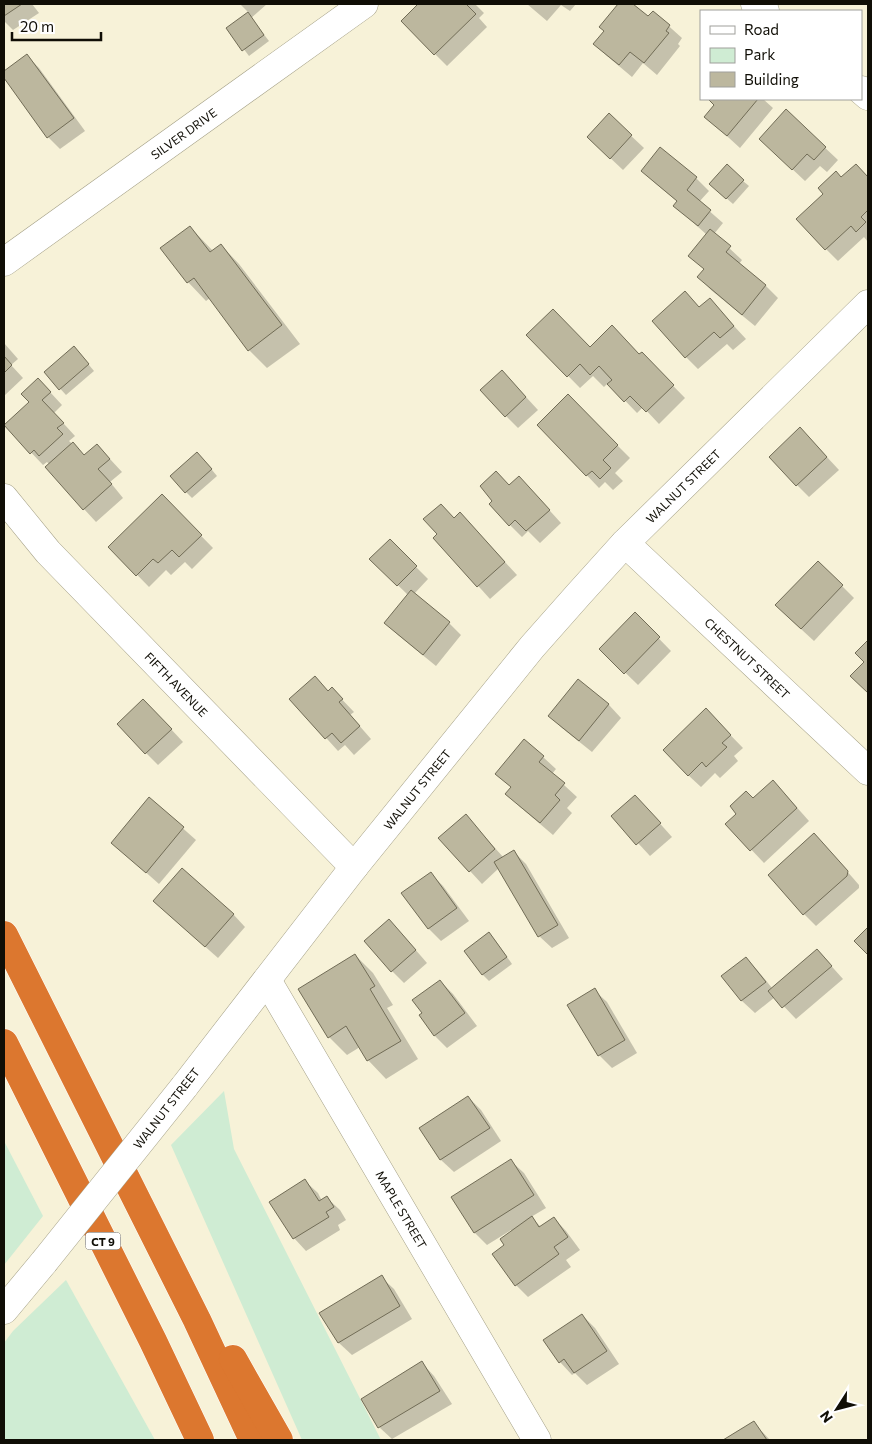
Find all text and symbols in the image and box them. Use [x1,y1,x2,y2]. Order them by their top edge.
scale bar [12,10,101,42]
legend [700,10,862,100]
text: 20 m [20,17,54,35]
text: Road [744,20,779,38]
text: Park [744,45,775,63]
text: Building [744,70,799,88]
street label: SILVER DRIVE [148,105,219,162]
street label: WALNUT STREET [643,446,723,526]
street label: CHESTNUT STREET [702,615,793,701]
street label: FIFTH AVENUE [142,649,211,719]
street label: WALNUT STREET [380,746,454,832]
street label: WALNUT STREET [130,1064,202,1151]
street label: MAPLE STREET [373,1168,430,1251]
road number: CT 9 [86,1232,120,1250]
north arrow [812,1384,862,1434]
text: N [816,1408,836,1426]

